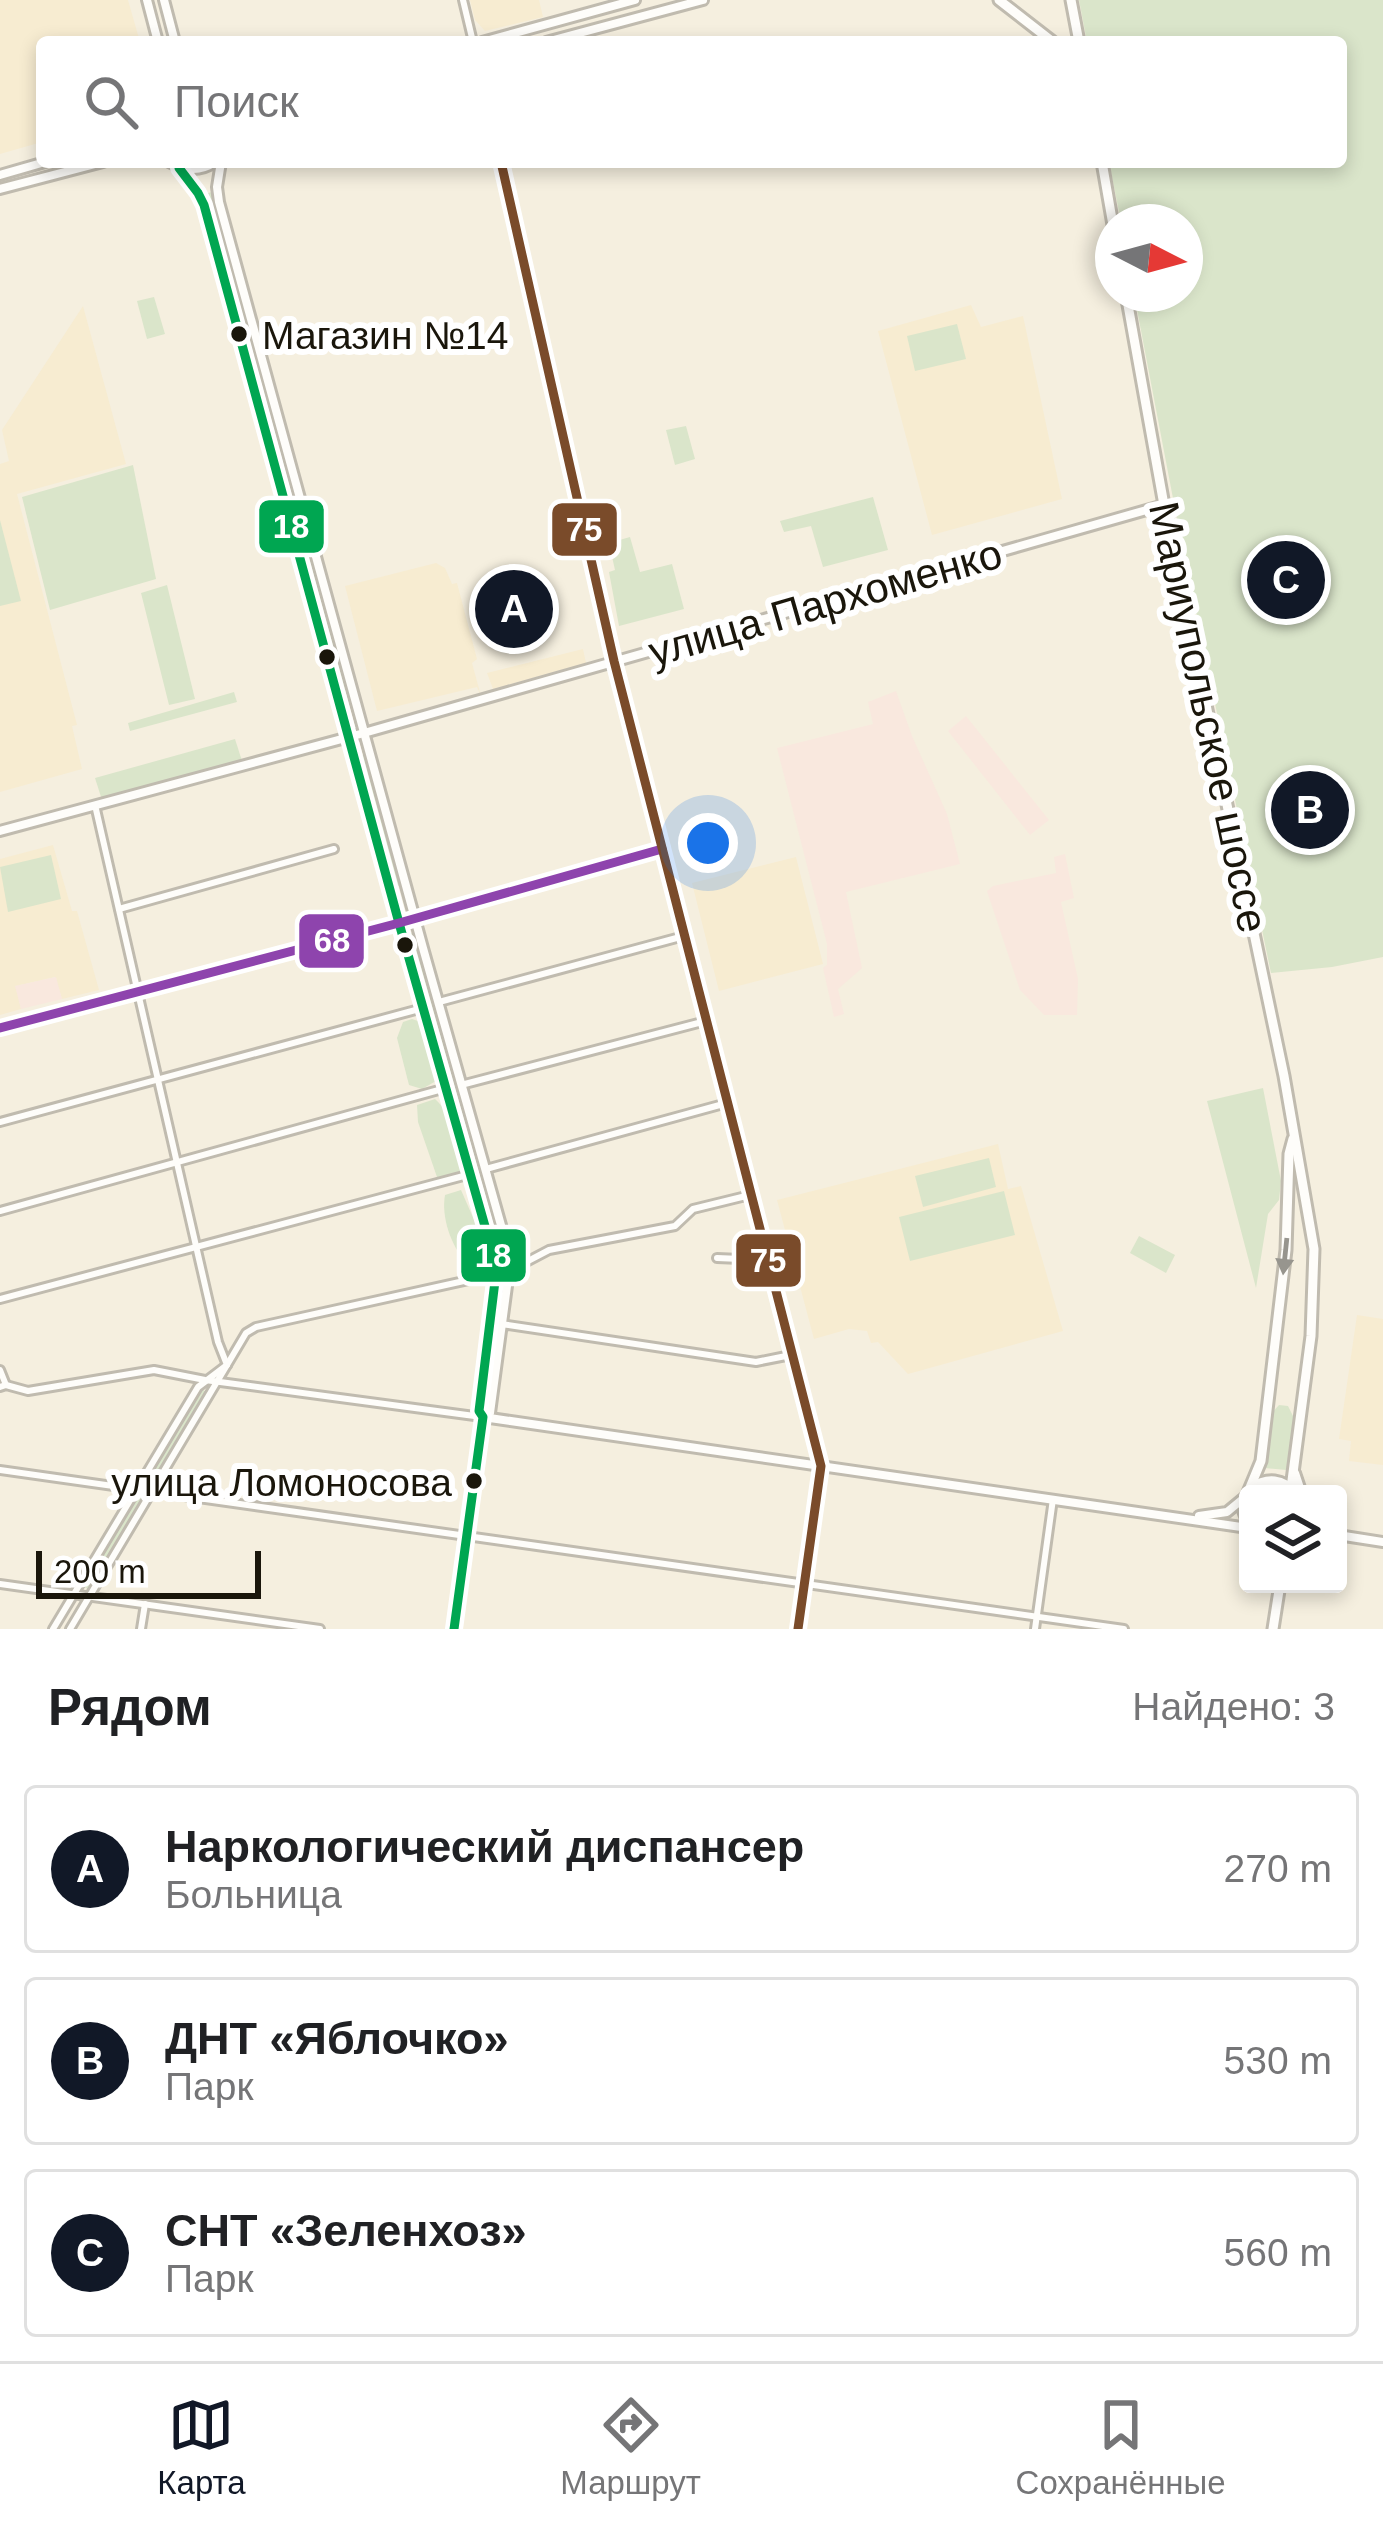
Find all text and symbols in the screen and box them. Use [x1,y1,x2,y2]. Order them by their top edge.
search box [36,36,1347,168]
icon: search [78,69,144,135]
text: Поиск [174,76,299,127]
north arrow [1095,204,1203,312]
place label: Магазин №14 [262,314,509,357]
marker: Магазин №14 [228,323,250,345]
line badge: 18 [257,498,326,555]
street label: Мариупольское шоссе [1140,498,1277,937]
line badge: 75 [550,501,619,558]
text: 18 [273,508,309,545]
text: 75 [566,511,602,548]
street label: улица Пархоменко [643,530,1007,675]
pin: C [1247,535,1325,625]
pin: A [475,564,553,654]
unlabelled marker [316,646,338,668]
pin: B [1271,765,1349,855]
your location [678,813,738,873]
line badge: 68 [297,912,366,970]
text: 68 [314,922,350,959]
unlabelled marker [394,934,416,956]
line badge: 18 [459,1227,528,1284]
line badge: 75 [734,1232,803,1289]
text: 18 [475,1237,511,1274]
one-way arrow [1275,1238,1294,1275]
text: 75 [750,1242,786,1279]
place label: улица Ломоносова [111,1461,452,1504]
marker: улица Ломоносова [463,1470,485,1492]
map controls [1239,1485,1347,1593]
button: layers [1239,1485,1347,1593]
scale bar [36,1545,261,1598]
text: 200 m [54,1553,146,1590]
text: Рядом [48,1679,212,1736]
text: Найдено: 3 [1132,1685,1335,1728]
text: Наркологический диспансер [165,1821,804,1872]
text: A [76,1847,104,1890]
text: 270 m [1224,1847,1332,1890]
text: Больница [165,1873,342,1916]
text: ДНТ «Яблочко» [165,2013,509,2064]
text: B [76,2039,104,2082]
text: 530 m [1224,2039,1332,2082]
text: Парк [165,2065,253,2108]
text: СНТ «Зеленхоз» [165,2205,527,2256]
text: C [76,2231,104,2274]
text: 560 m [1224,2231,1332,2274]
text: Парк [165,2257,253,2300]
tab: Карта [157,2392,246,2502]
tab: Маршрут [560,2392,701,2502]
tab: Сохранённые [1016,2392,1226,2502]

